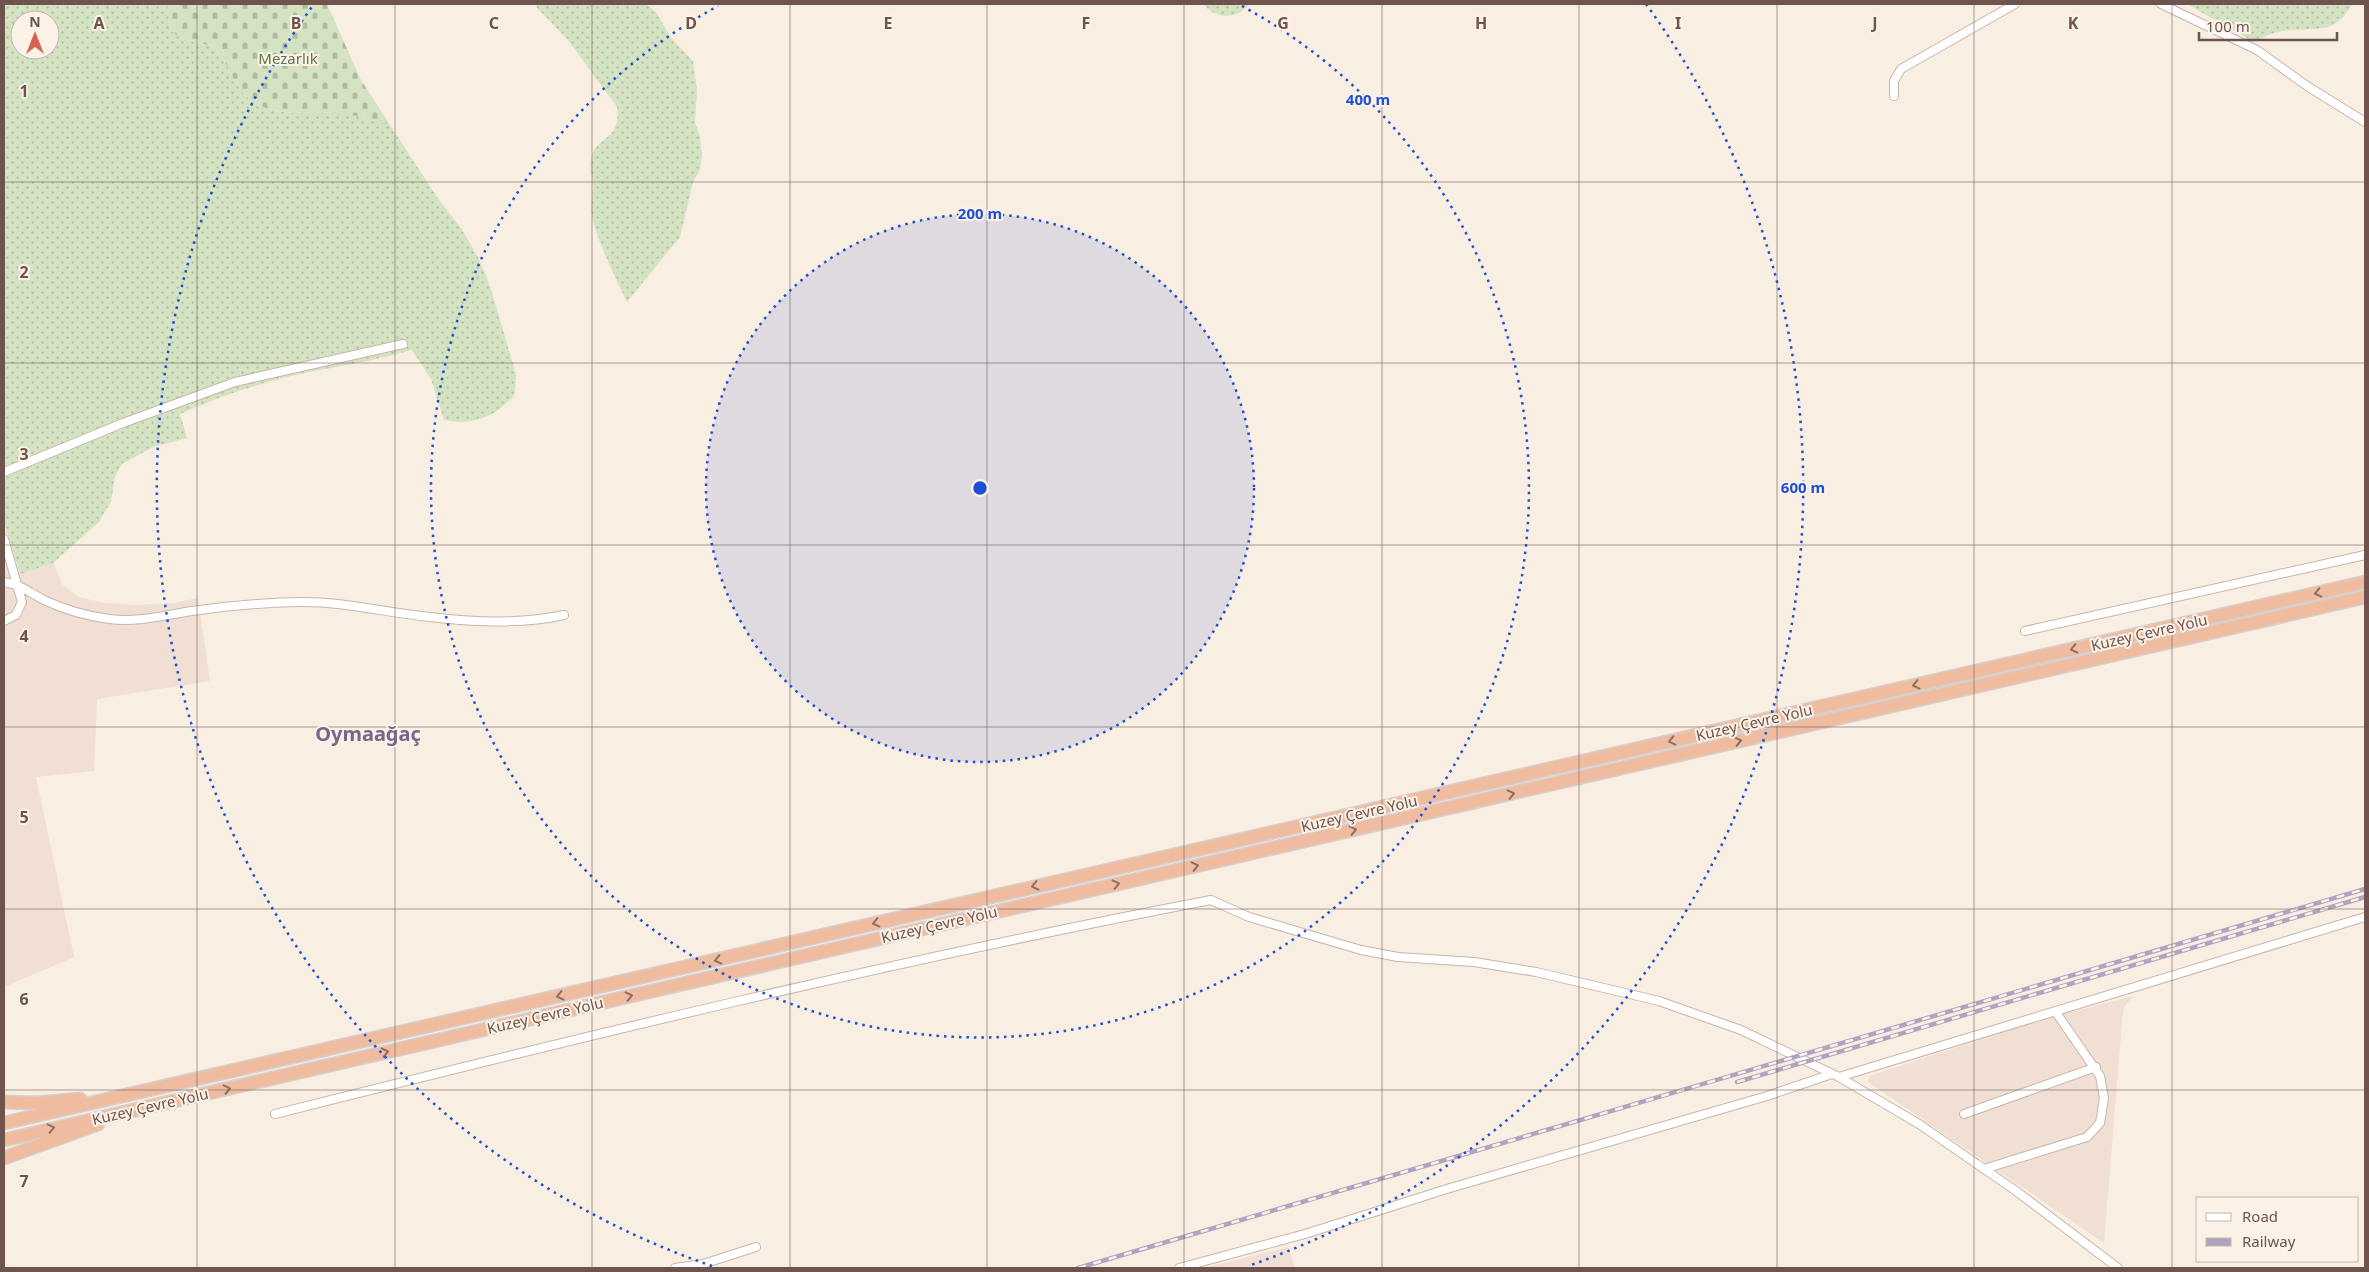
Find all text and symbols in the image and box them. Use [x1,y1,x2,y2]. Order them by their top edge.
north arrow [10,10,60,60]
scale bar [2199,10,2336,42]
text: N [29,12,41,31]
text: A [93,12,105,34]
text: B [291,12,301,34]
text: C [489,12,499,34]
text: D [685,12,697,34]
text: E [884,12,893,34]
text: F [1082,12,1090,34]
text: G [1277,12,1289,34]
text: H [1475,12,1487,34]
text: I [1675,12,1681,34]
text: J [1870,12,1878,34]
text: K [2068,12,2079,34]
text: 100 m [2206,16,2250,36]
park label: Mezarlık [258,48,318,68]
text: 1 [19,80,29,102]
text: 400 m [1346,89,1390,109]
text: 200 m [958,203,1002,223]
text: 2 [19,261,29,283]
text: 3 [19,443,29,465]
text: 600 m [1781,477,1825,497]
centre of rings [971,479,989,497]
one-way arrow [2313,587,2322,598]
street label: Kuzey Çevre Yolu [2089,609,2209,655]
text: 4 [19,625,29,647]
one-way arrow [2070,643,2079,654]
one-way arrow [1911,679,1920,690]
street label: Kuzey Çevre Yolu [1694,699,1814,745]
district label: Oymaağaç [315,720,421,747]
one-way arrow [1668,735,1676,746]
one-way arrow [1734,736,1742,747]
one-way arrow [1507,789,1516,799]
street label: Kuzey Çevre Yolu [1299,790,1419,836]
text: 5 [19,806,29,828]
one-way arrow [1349,825,1358,836]
one-way arrow [1190,861,1199,872]
one-way arrow [1112,879,1121,890]
one-way arrow [1030,880,1039,891]
street label: Kuzey Çevre Yolu [879,901,999,947]
one-way arrow [872,917,881,928]
one-way arrow [713,954,722,965]
text: 6 [19,988,29,1010]
one-way arrow [555,990,564,1001]
one-way arrow [624,991,633,1002]
street label: Kuzey Çevre Yolu [485,992,605,1038]
one-way arrow [381,1047,390,1058]
street label: Kuzey Çevre Yolu [90,1083,210,1129]
one-way arrow [222,1084,231,1095]
one-way arrow [47,1123,56,1134]
text: 7 [19,1170,29,1192]
legend [2196,1197,2359,1262]
text: Road [2242,1206,2278,1226]
text: Railway [2242,1231,2296,1251]

